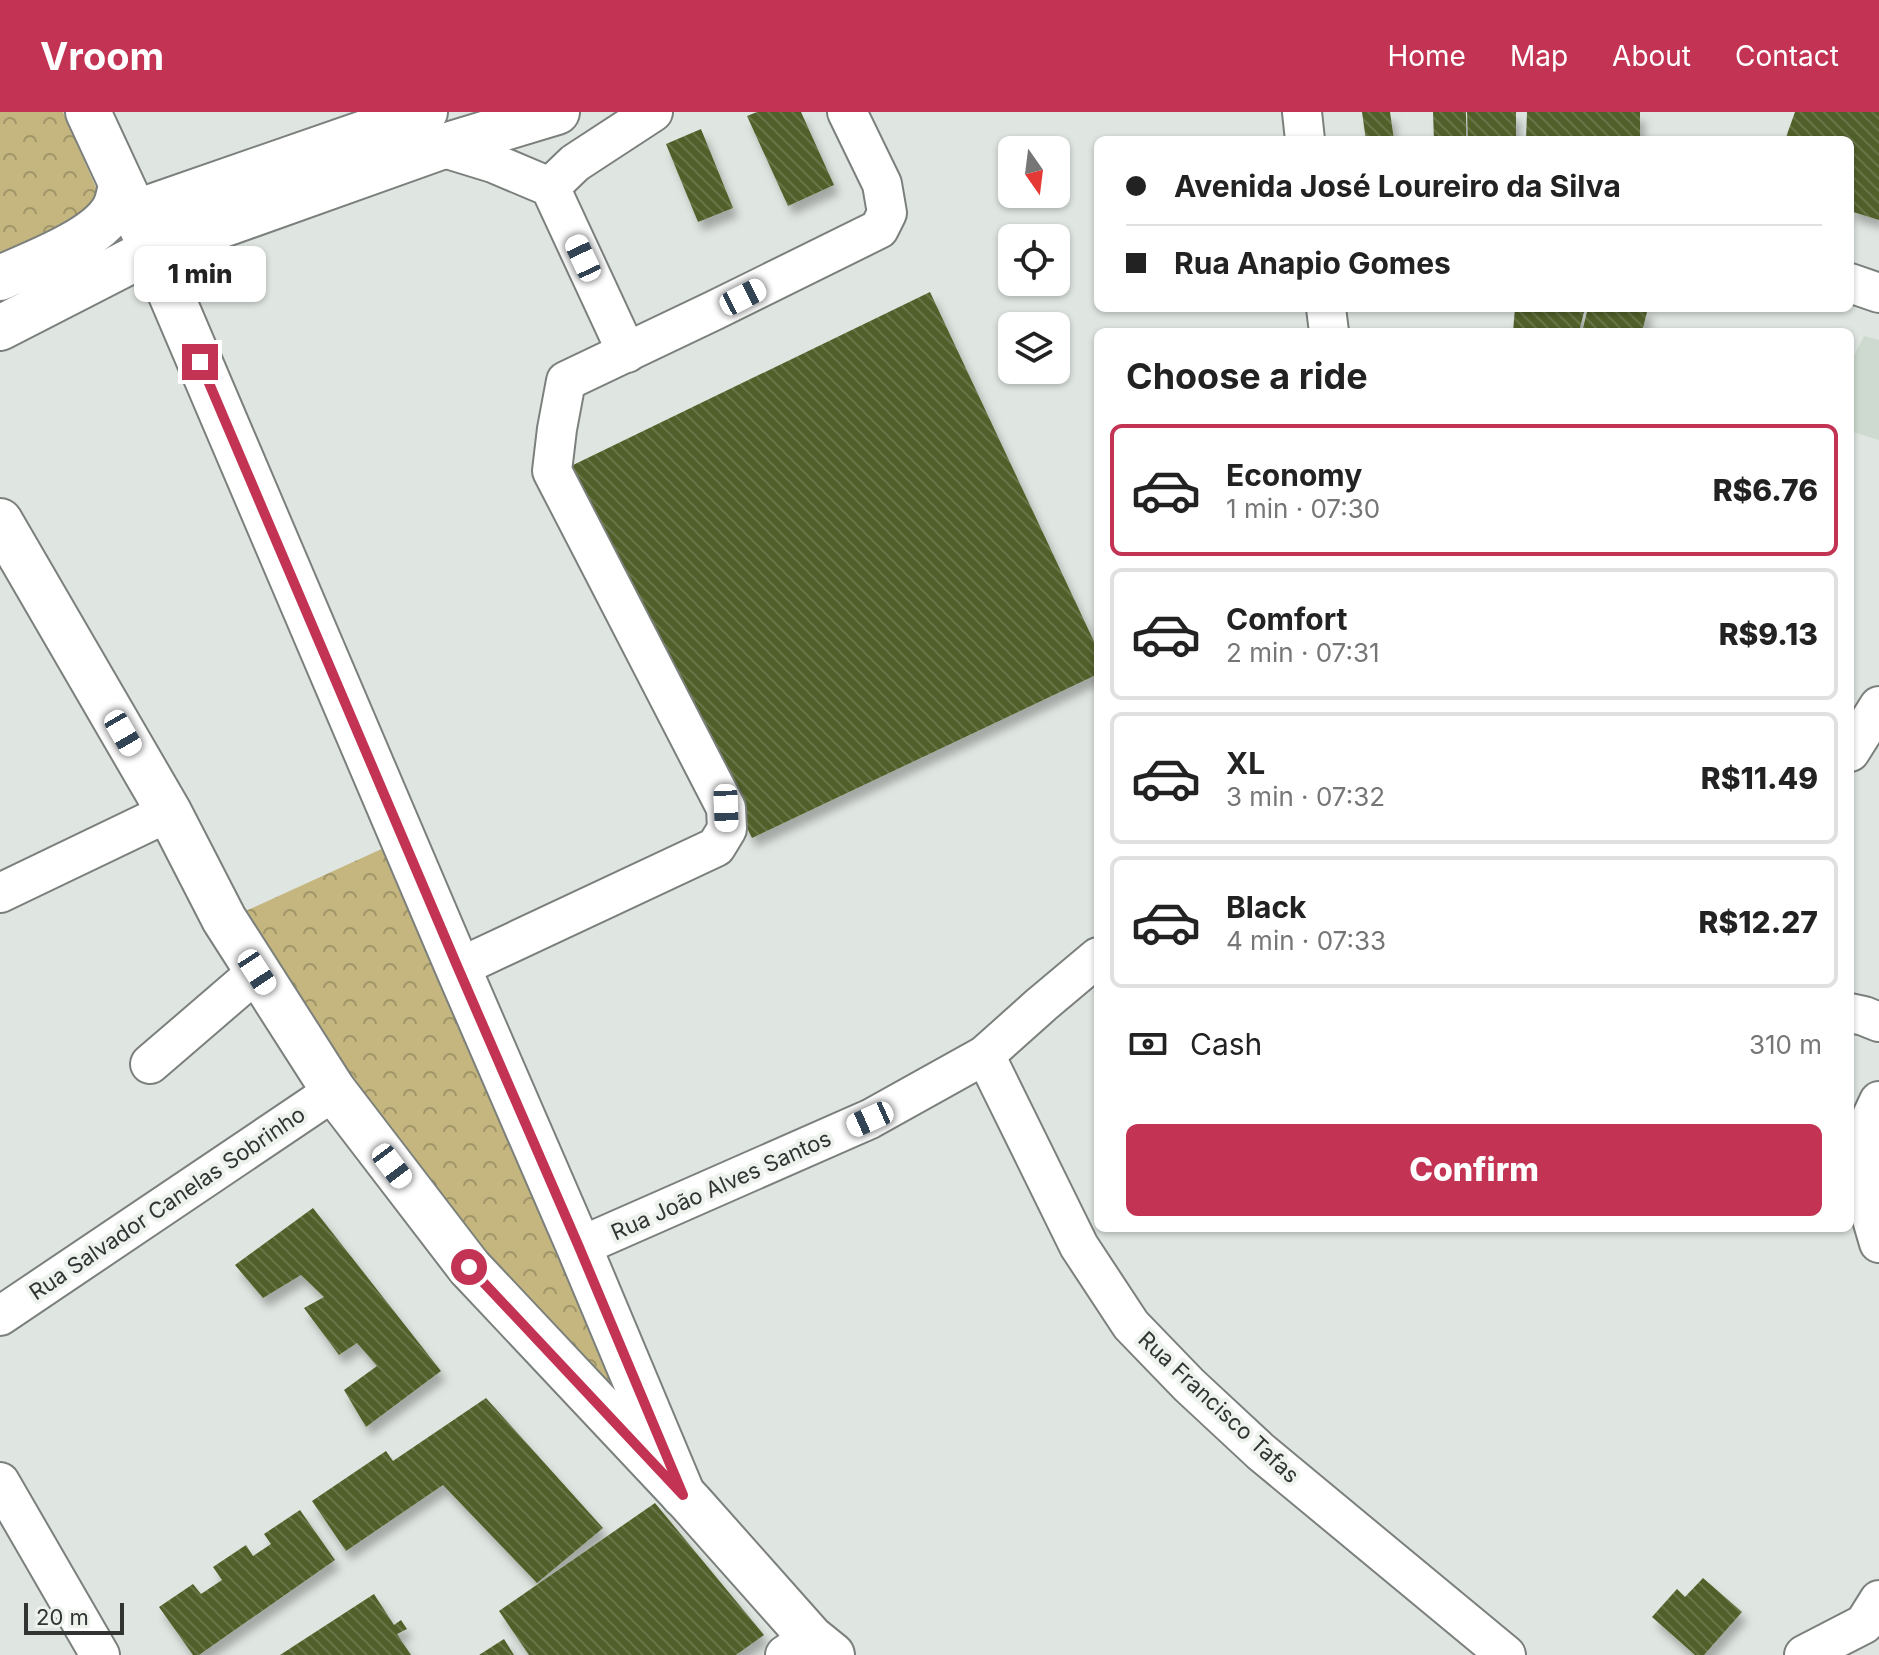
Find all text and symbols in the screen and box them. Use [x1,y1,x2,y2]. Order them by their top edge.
text: Vroom [40,33,164,79]
text: Home [1387,39,1466,73]
text: Map [1510,39,1568,73]
text: About [1612,39,1691,73]
text: Contact [1735,39,1839,73]
north arrow [998,136,1070,208]
map controls [998,136,1070,384]
text: Avenida José Loureiro da Silva [1174,168,1621,204]
button: locate [998,224,1070,296]
car [562,231,604,285]
text: Rua Anapio Gomes [1174,245,1451,281]
callout: 1 min [134,246,266,302]
text: 1 min [167,258,233,289]
car [716,275,770,319]
button: layers [998,312,1070,384]
route end [182,344,218,380]
text: Choose a ride [1126,354,1368,398]
icon: car [1130,454,1202,526]
text: Economy [1226,457,1362,493]
text: R$6.76 [1713,472,1818,508]
text: 1 min · 07:30 [1226,493,1380,524]
icon: car [1130,598,1202,670]
text: Comfort [1226,601,1347,637]
text: R$9.13 [1719,616,1818,652]
text: 2 min · 07:31 [1226,637,1380,668]
car [101,706,145,760]
icon: car [1130,742,1202,814]
text: XL [1226,745,1265,781]
text: R$11.49 [1701,760,1818,796]
text: 3 min · 07:32 [1226,781,1385,812]
car [713,784,739,832]
icon: car [1130,886,1202,958]
text: Black [1226,889,1306,925]
text: R$12.27 [1699,904,1818,940]
text: 4 min · 07:33 [1226,925,1386,956]
car [234,945,280,999]
icon: cash [1126,1022,1170,1066]
text: Cash [1190,1026,1262,1062]
text: 310 m [1749,1029,1822,1060]
car [843,1098,897,1140]
street label: Rua Salvador Canelas Sobrinho [24,1101,310,1305]
button: Confirm [1126,1124,1822,1216]
street label: Rua João Alves Santos [607,1125,835,1245]
car [368,1140,416,1192]
route start [451,1249,487,1285]
street label: Rua Francisco Tafas [1133,1326,1305,1488]
scale bar [24,1599,124,1635]
text: 20 m [36,1604,89,1630]

